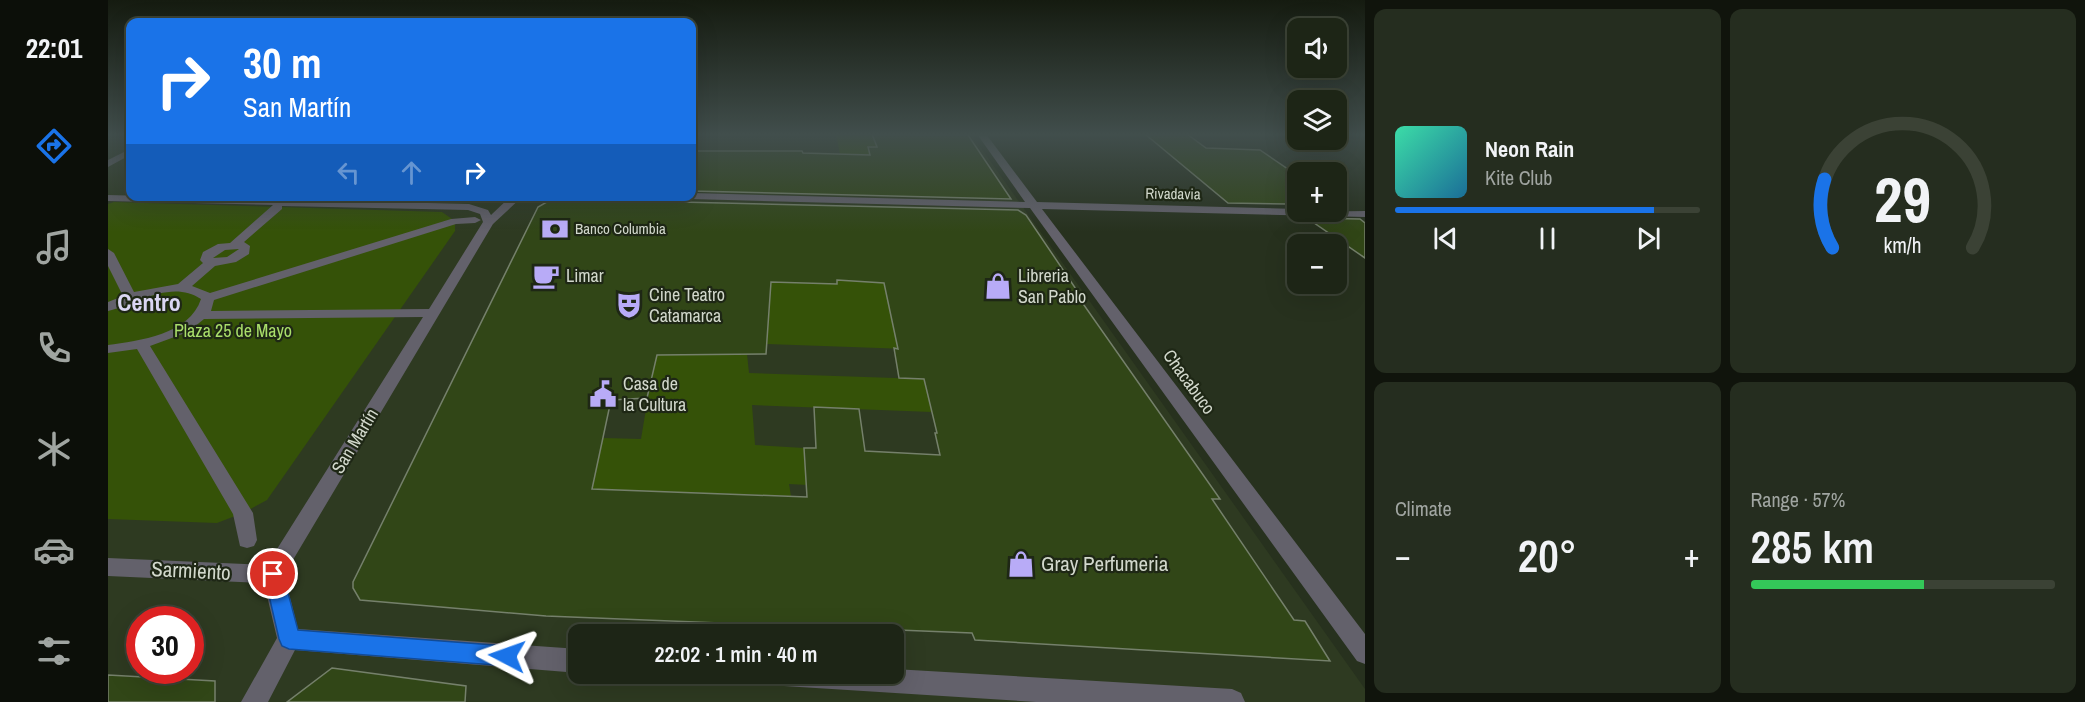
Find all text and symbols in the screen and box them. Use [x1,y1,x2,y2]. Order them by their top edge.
map controls [1287,18,1347,294]
button: sound [1287,18,1347,78]
text: 22:01 [26,30,82,66]
text: 30 m [243,35,322,91]
icon: right [144,42,222,120]
text: San Martín [243,89,351,125]
button: layers [1287,90,1347,150]
icon: directions [33,125,75,167]
text: Neon Rain [1485,134,1574,164]
icon: left [332,156,365,189]
icon: ahead [395,156,428,189]
icon: right [458,156,491,189]
text: 29 [1874,157,1931,241]
button: + [1287,162,1347,222]
text: Kite Club [1485,164,1552,191]
street label: Rivadavia [1145,183,1201,204]
bank icon: Banco Columbia [540,214,570,244]
place label: Banco Columbia [575,218,666,239]
icon: previous [1429,222,1462,255]
icon: pause [1531,222,1564,255]
icon: next [1632,222,1665,255]
icon: music [33,226,75,268]
text: km/h [1884,231,1922,260]
button: − [1287,234,1347,294]
cafe icon: Limar [531,261,561,291]
place label: Limar [566,263,604,288]
place label: Libreria San Pablo [1018,263,1086,309]
shop icon: Libreria San Pablo [983,271,1013,301]
place label: Cine Teatro Catamarca [649,282,725,328]
district label: Centro [117,286,181,318]
theatre icon: Cine Teatro Catamarca [614,290,644,320]
park label: Plaza 25 de Mayo [174,318,292,343]
icon: phone [33,327,75,369]
street label: Chacabuco [1157,344,1221,419]
place label: Casa de la Cultura [623,371,686,417]
public building icon: Casa de la Cultura [588,379,618,409]
street label: San Martín [325,403,384,478]
icon: climate [33,428,75,470]
text: Range · 57% [1751,486,1845,513]
text: Climate [1395,495,1452,522]
text: 285 km [1751,516,1874,577]
text: 20° [1518,525,1577,586]
icon: car [33,529,75,571]
text: − [1395,533,1411,577]
text: + [1684,533,1699,577]
pin [247,548,298,599]
shop icon: Gray Perfumeria [1006,549,1036,579]
place label: Gray Perfumeria [1041,549,1169,578]
street label: Sarmiento [151,554,231,587]
icon: arrive [256,557,289,590]
speed limit sign: 30 [126,606,204,684]
position arrow [475,624,539,688]
icon: filters [33,630,75,672]
text: 22:02 · 1 min · 40 m [654,639,818,669]

